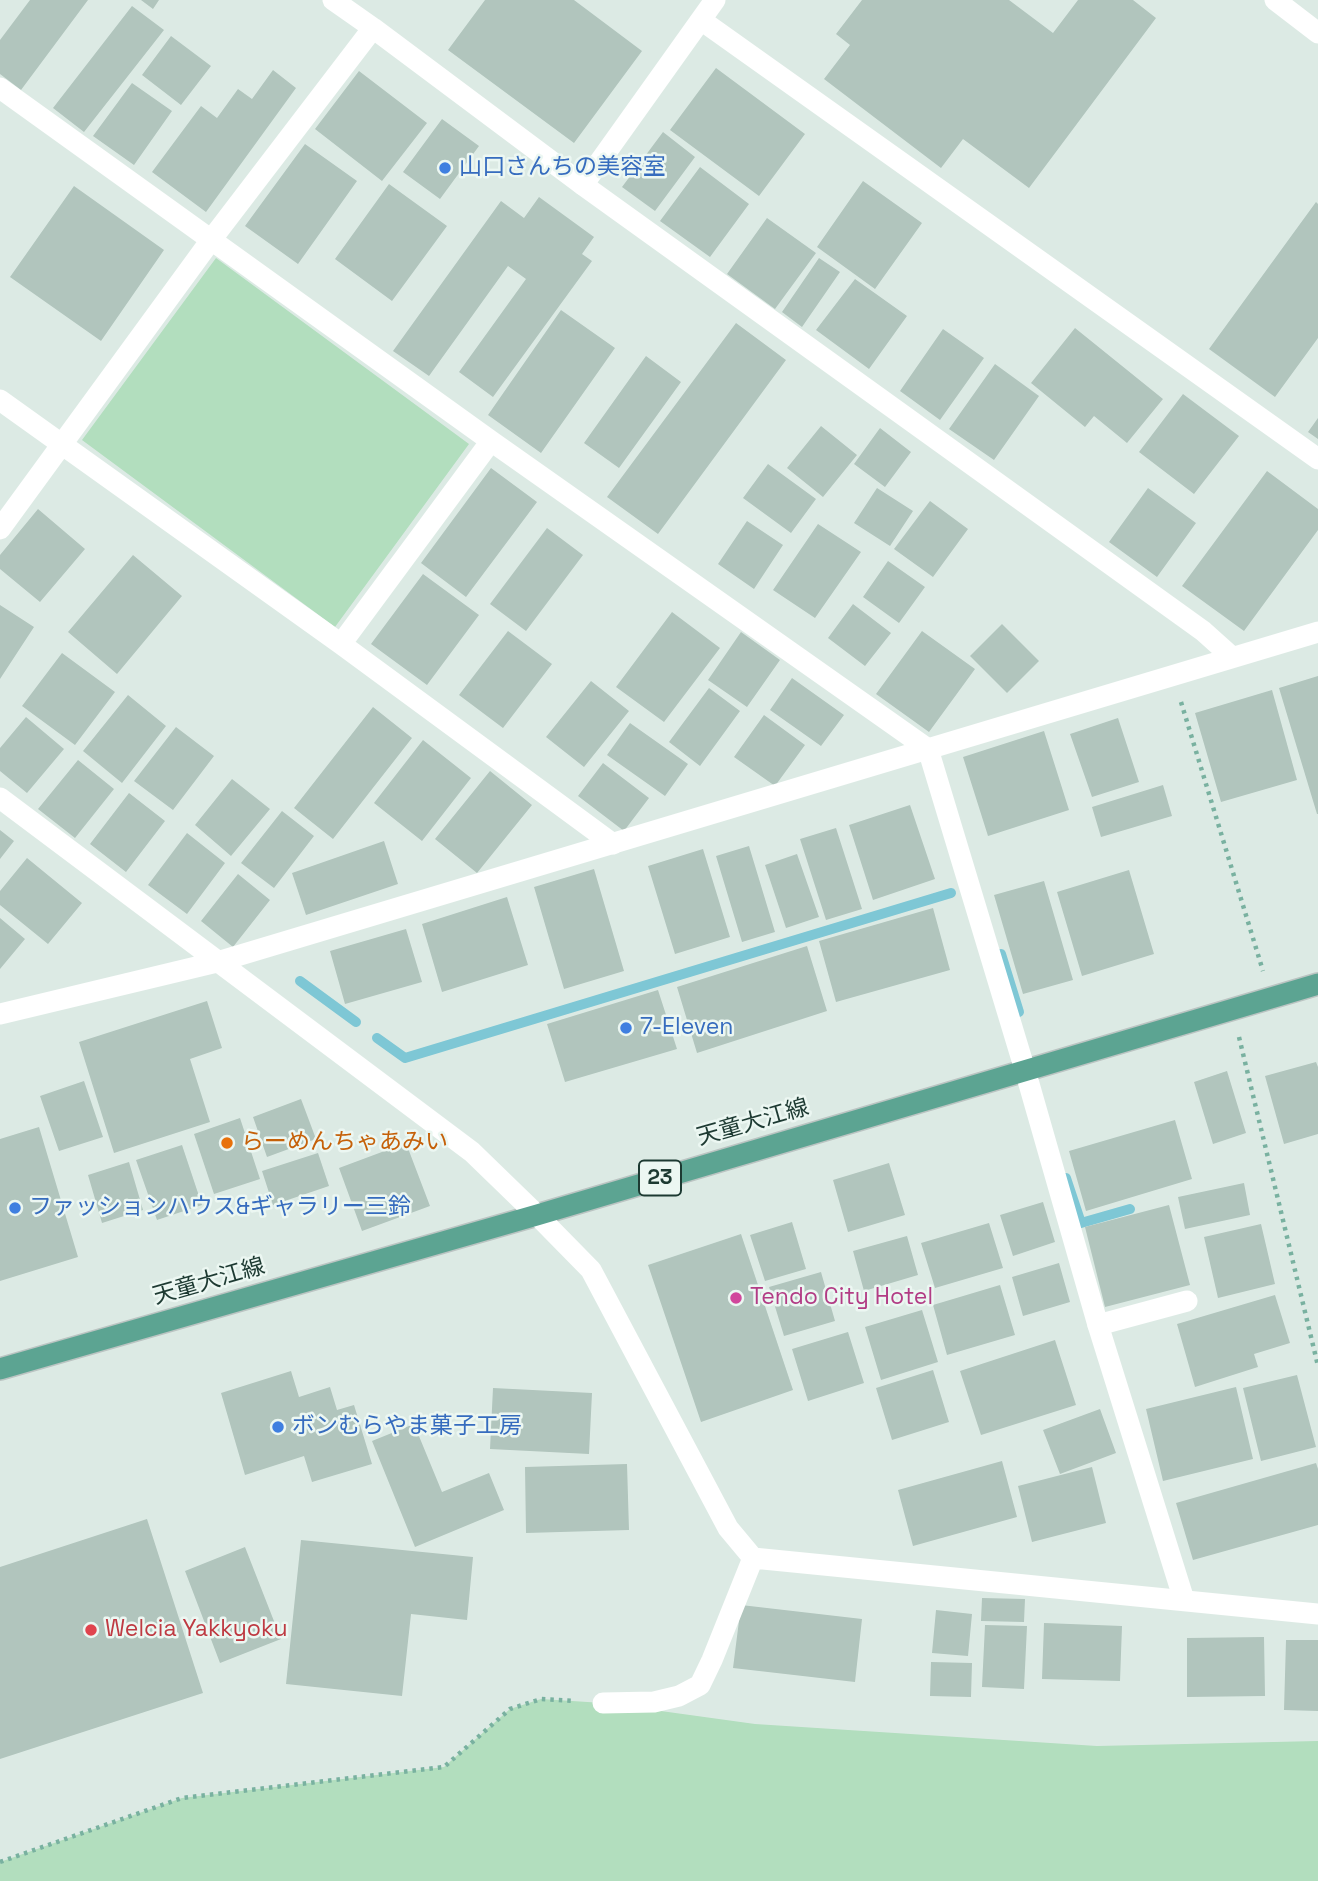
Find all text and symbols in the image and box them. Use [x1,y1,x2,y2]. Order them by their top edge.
place label: 山口さんちの美容室 [459,154,666,182]
marker: 山口さんちの美容室 [437,160,453,176]
place label: 7-Eleven [640,1014,733,1042]
marker: 7-Eleven [618,1020,634,1036]
street label: 天童大江線 [694,1094,812,1152]
place label: らーめんちゃあみい [241,1129,448,1157]
marker: らーめんちゃあみい [219,1135,235,1151]
road number: 23 [639,1160,681,1196]
place label: ファッションハウス&ギャラリー三鈴 [29,1194,411,1222]
marker: ファッションハウス&ギャラリー三鈴 [7,1200,23,1216]
street label: 天童大江線 [150,1253,268,1311]
place label: Tendo City Hotel [750,1284,933,1312]
marker: Tendo City Hotel [728,1290,744,1306]
place label: ボンむらやま菓子工房 [292,1413,522,1441]
marker: ボンむらやま菓子工房 [270,1419,286,1435]
place label: Welcia Yakkyoku [105,1616,287,1644]
marker: Welcia Yakkyoku [83,1622,99,1638]

